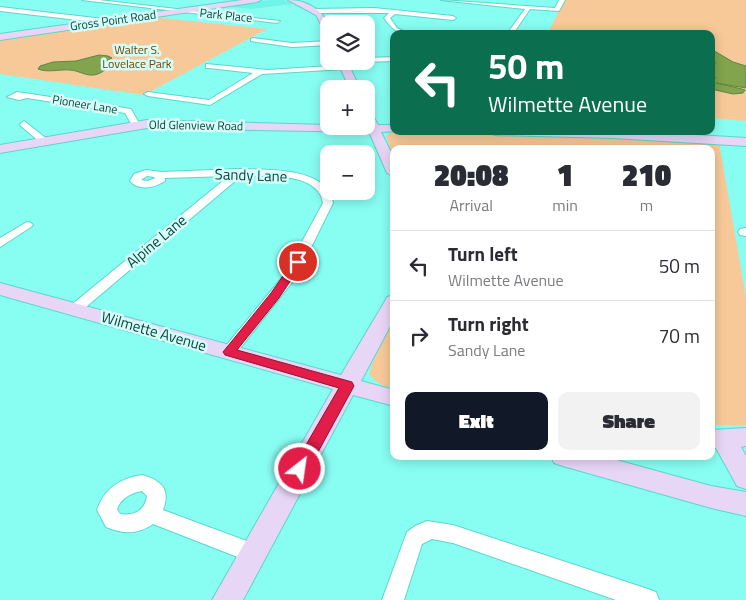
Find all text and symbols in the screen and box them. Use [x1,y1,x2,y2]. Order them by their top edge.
street label: Park Place [199,3,253,27]
street label: Gross Point Road [69,5,157,35]
map controls [320,15,375,200]
button: layers [320,15,375,70]
text: 50 m [488,39,564,93]
park label: Walter S. Lovelace Park [102,40,172,73]
icon: left [405,50,470,115]
button: + [320,80,375,135]
text: Wilmette Avenue [488,87,647,121]
street label: Pioneer Lane [51,89,119,119]
street label: Old Glenview Road [149,115,243,135]
button: − [320,145,375,200]
text: 20:08 [434,152,508,198]
text: 1 [557,152,573,198]
text: 210 [622,152,671,198]
street label: Sandy Lane [214,162,288,188]
text: Arrival [449,193,493,217]
text: min [552,193,578,217]
text: m [640,193,653,217]
street label: Alpine Lane [121,209,191,273]
text: Turn left [448,239,518,268]
pin [277,241,319,283]
icon: arrive [284,248,312,276]
text: 50 m [659,251,700,280]
icon: left [405,252,433,280]
text: Wilmette Avenue [448,268,564,292]
street label: Wilmette Avenue [99,305,209,357]
text: Turn right [448,309,529,338]
text: 70 m [659,321,700,350]
icon: right [405,322,433,350]
text: Sandy Lane [448,338,525,362]
button: Exit [405,392,548,450]
button: Share [558,392,700,450]
position arrow [273,442,325,494]

